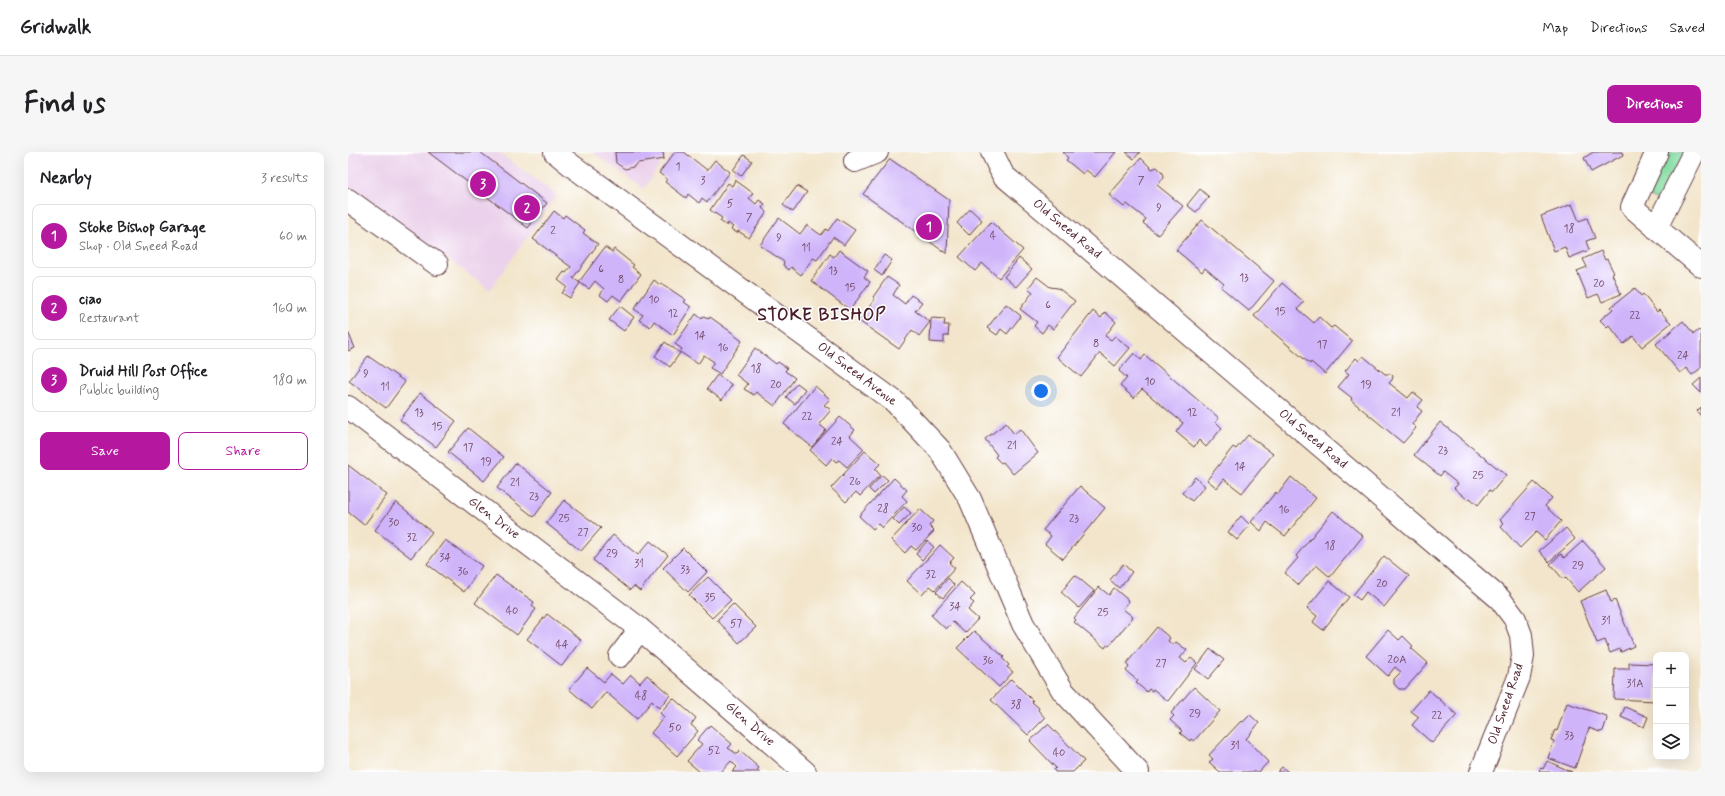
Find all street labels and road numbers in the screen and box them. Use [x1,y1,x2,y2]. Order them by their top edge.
street label: Old Sneed Road [1029,195,1105,263]
street label: Old Sneed Avenue [814,338,900,410]
street label: Old Sneed Road [1275,405,1351,473]
street label: Glen Drive [465,493,523,543]
street label: Old Sneed Road [1484,661,1528,747]
street label: Glen Drive [722,698,778,750]

